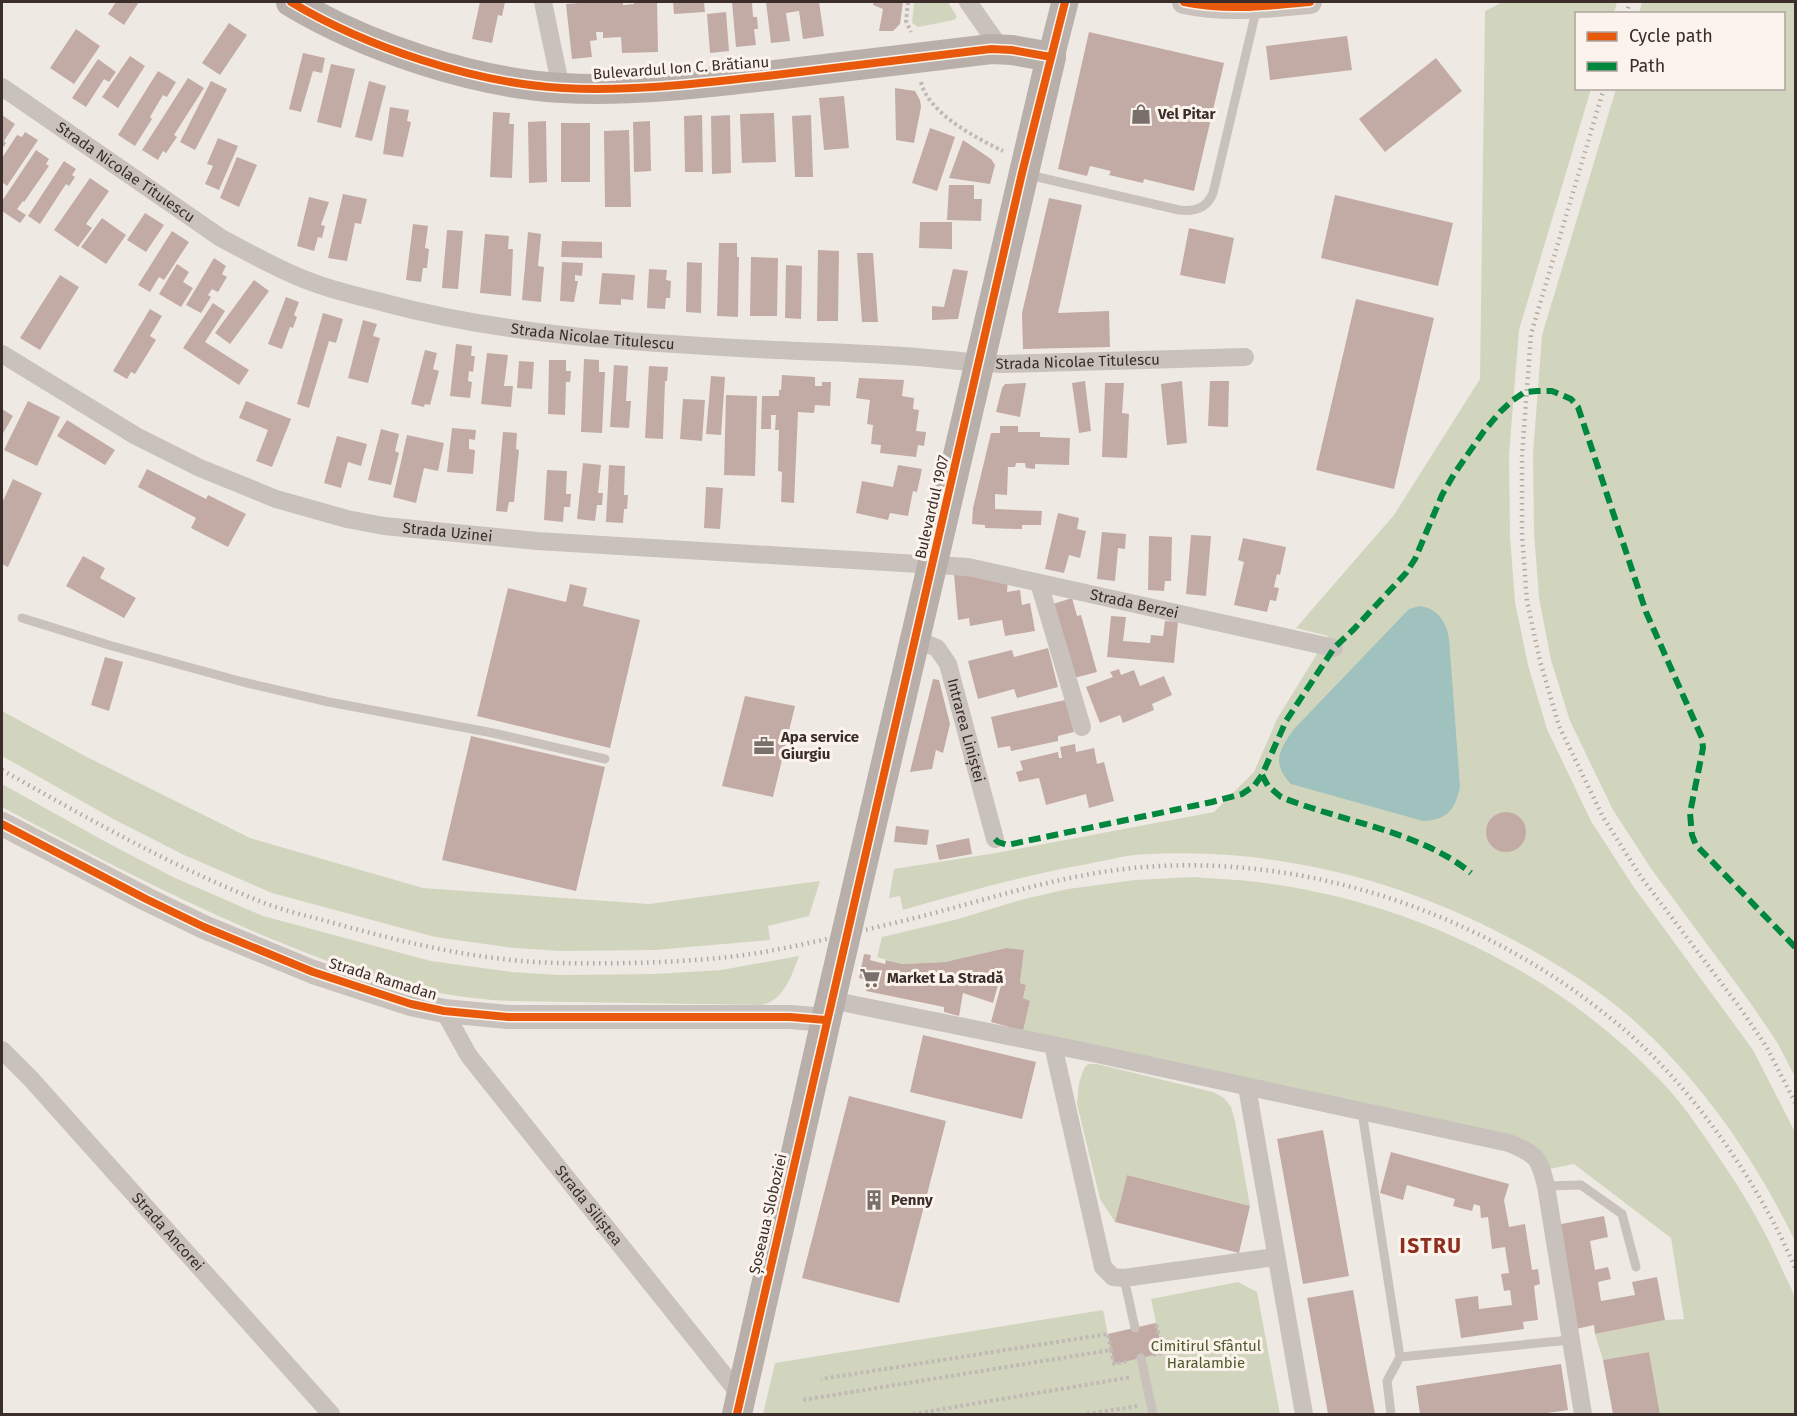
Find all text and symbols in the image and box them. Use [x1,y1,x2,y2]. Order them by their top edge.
legend [1575,12,1785,90]
text: Cycle path [1629,25,1713,47]
street label: Bulevardul Ion C. Brătianu [592,53,770,83]
text: Path [1629,55,1665,77]
shop icon: Vel Pitar [1129,102,1153,126]
place label: Vel Pitar [1157,105,1217,123]
street label: Strada Nicolae Titulescu [53,118,198,226]
street label: Strada Nicolae Titulescu [510,319,675,353]
street label: Strada Nicolae Titulescu [995,350,1160,373]
street label: Bulevardul 1907 [911,453,953,561]
street label: Strada Uzinei [402,519,493,546]
street label: Strada Berzei [1088,585,1180,622]
street label: Intrarea Liniștei [943,676,988,784]
place label: Apa service Giurgiu [780,728,859,763]
office icon: Apa service Giurgiu [752,734,776,758]
street label: Strada Ramadan [327,954,439,1004]
supermarket icon: Market La Stradă [858,966,882,990]
place label: Market La Stradă [887,969,1003,987]
street label: Șoseaua Sloboziei [745,1152,792,1276]
street label: Strada Siliștea [551,1162,626,1249]
building icon: Penny [862,1188,886,1212]
street label: Strada Ancorei [128,1189,207,1275]
place label: Penny [891,1191,933,1209]
district label: ISTRU [1399,1233,1463,1259]
park label: Cimitirul Sfântul Haralambie [1151,1337,1262,1372]

